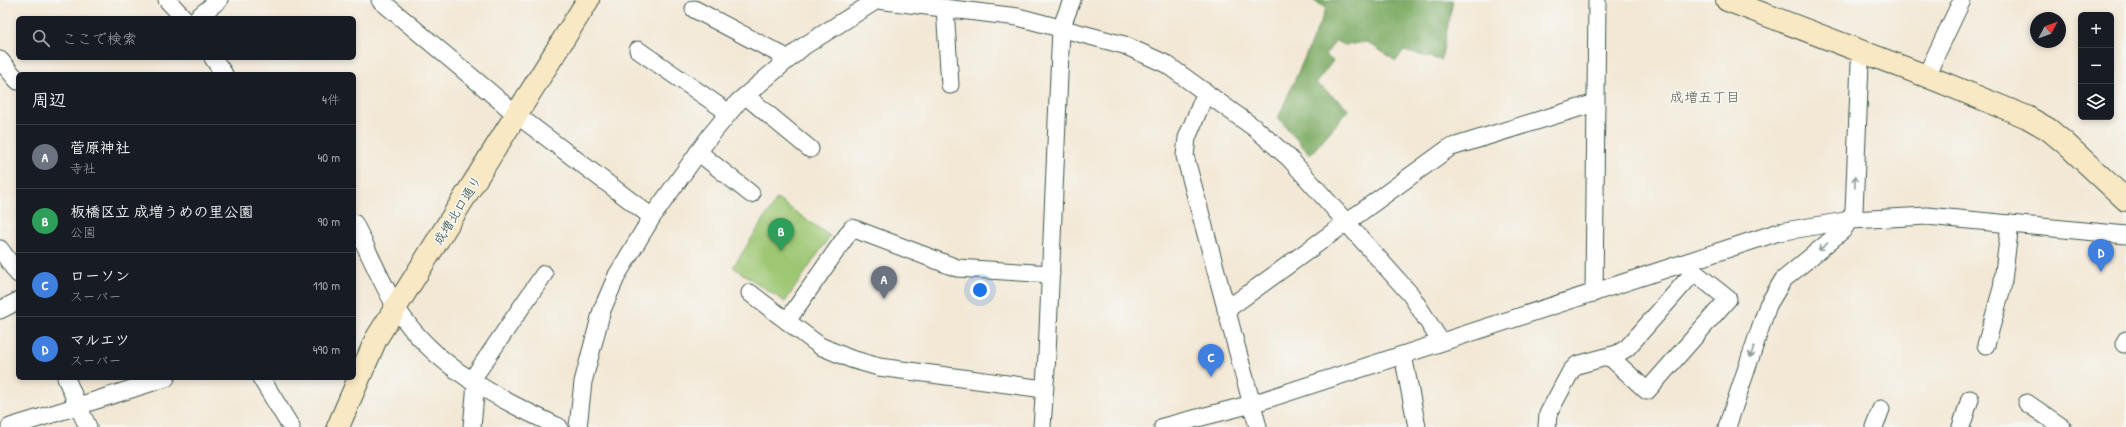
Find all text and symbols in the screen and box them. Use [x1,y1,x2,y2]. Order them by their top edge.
north arrow [2030,12,2066,48]
map controls [2078,12,2114,120]
button: + [2078,12,2114,48]
search box [16,16,356,60]
icon: search [30,27,52,49]
text: ここで検索 [62,28,137,49]
button: − [2078,48,2114,84]
button: layers [2078,84,2114,120]
district label: 成増五丁目 [1670,87,1740,106]
text: 周辺 [32,88,66,111]
text: 4件 [322,90,340,108]
text: 菅原神社 [70,137,130,158]
text: A [42,148,48,166]
text: 40 m [317,148,340,166]
text: 寺社 [70,159,96,177]
street label: 成増北口通り [429,172,485,248]
one-way arrow [1851,176,1859,189]
text: 板橋区立 成増うめの里公園 [70,201,253,222]
text: B [42,212,48,230]
text: 90 m [318,212,340,230]
pin: B [768,218,794,251]
text: 公園 [70,223,96,241]
pin: D [2088,239,2114,272]
one-way arrow [1818,243,1828,252]
text: ローソン [70,265,130,286]
pin: A [871,266,897,299]
text: C [41,276,49,294]
text: 110 m [313,276,340,294]
your location [970,280,990,300]
text: スーパー [70,287,121,305]
text: マルエツ [70,329,130,350]
text: D [42,340,48,358]
text: 490 m [313,340,340,358]
pin: C [1198,344,1224,377]
one-way arrow [1748,345,1755,358]
text: スーパー [70,351,121,369]

